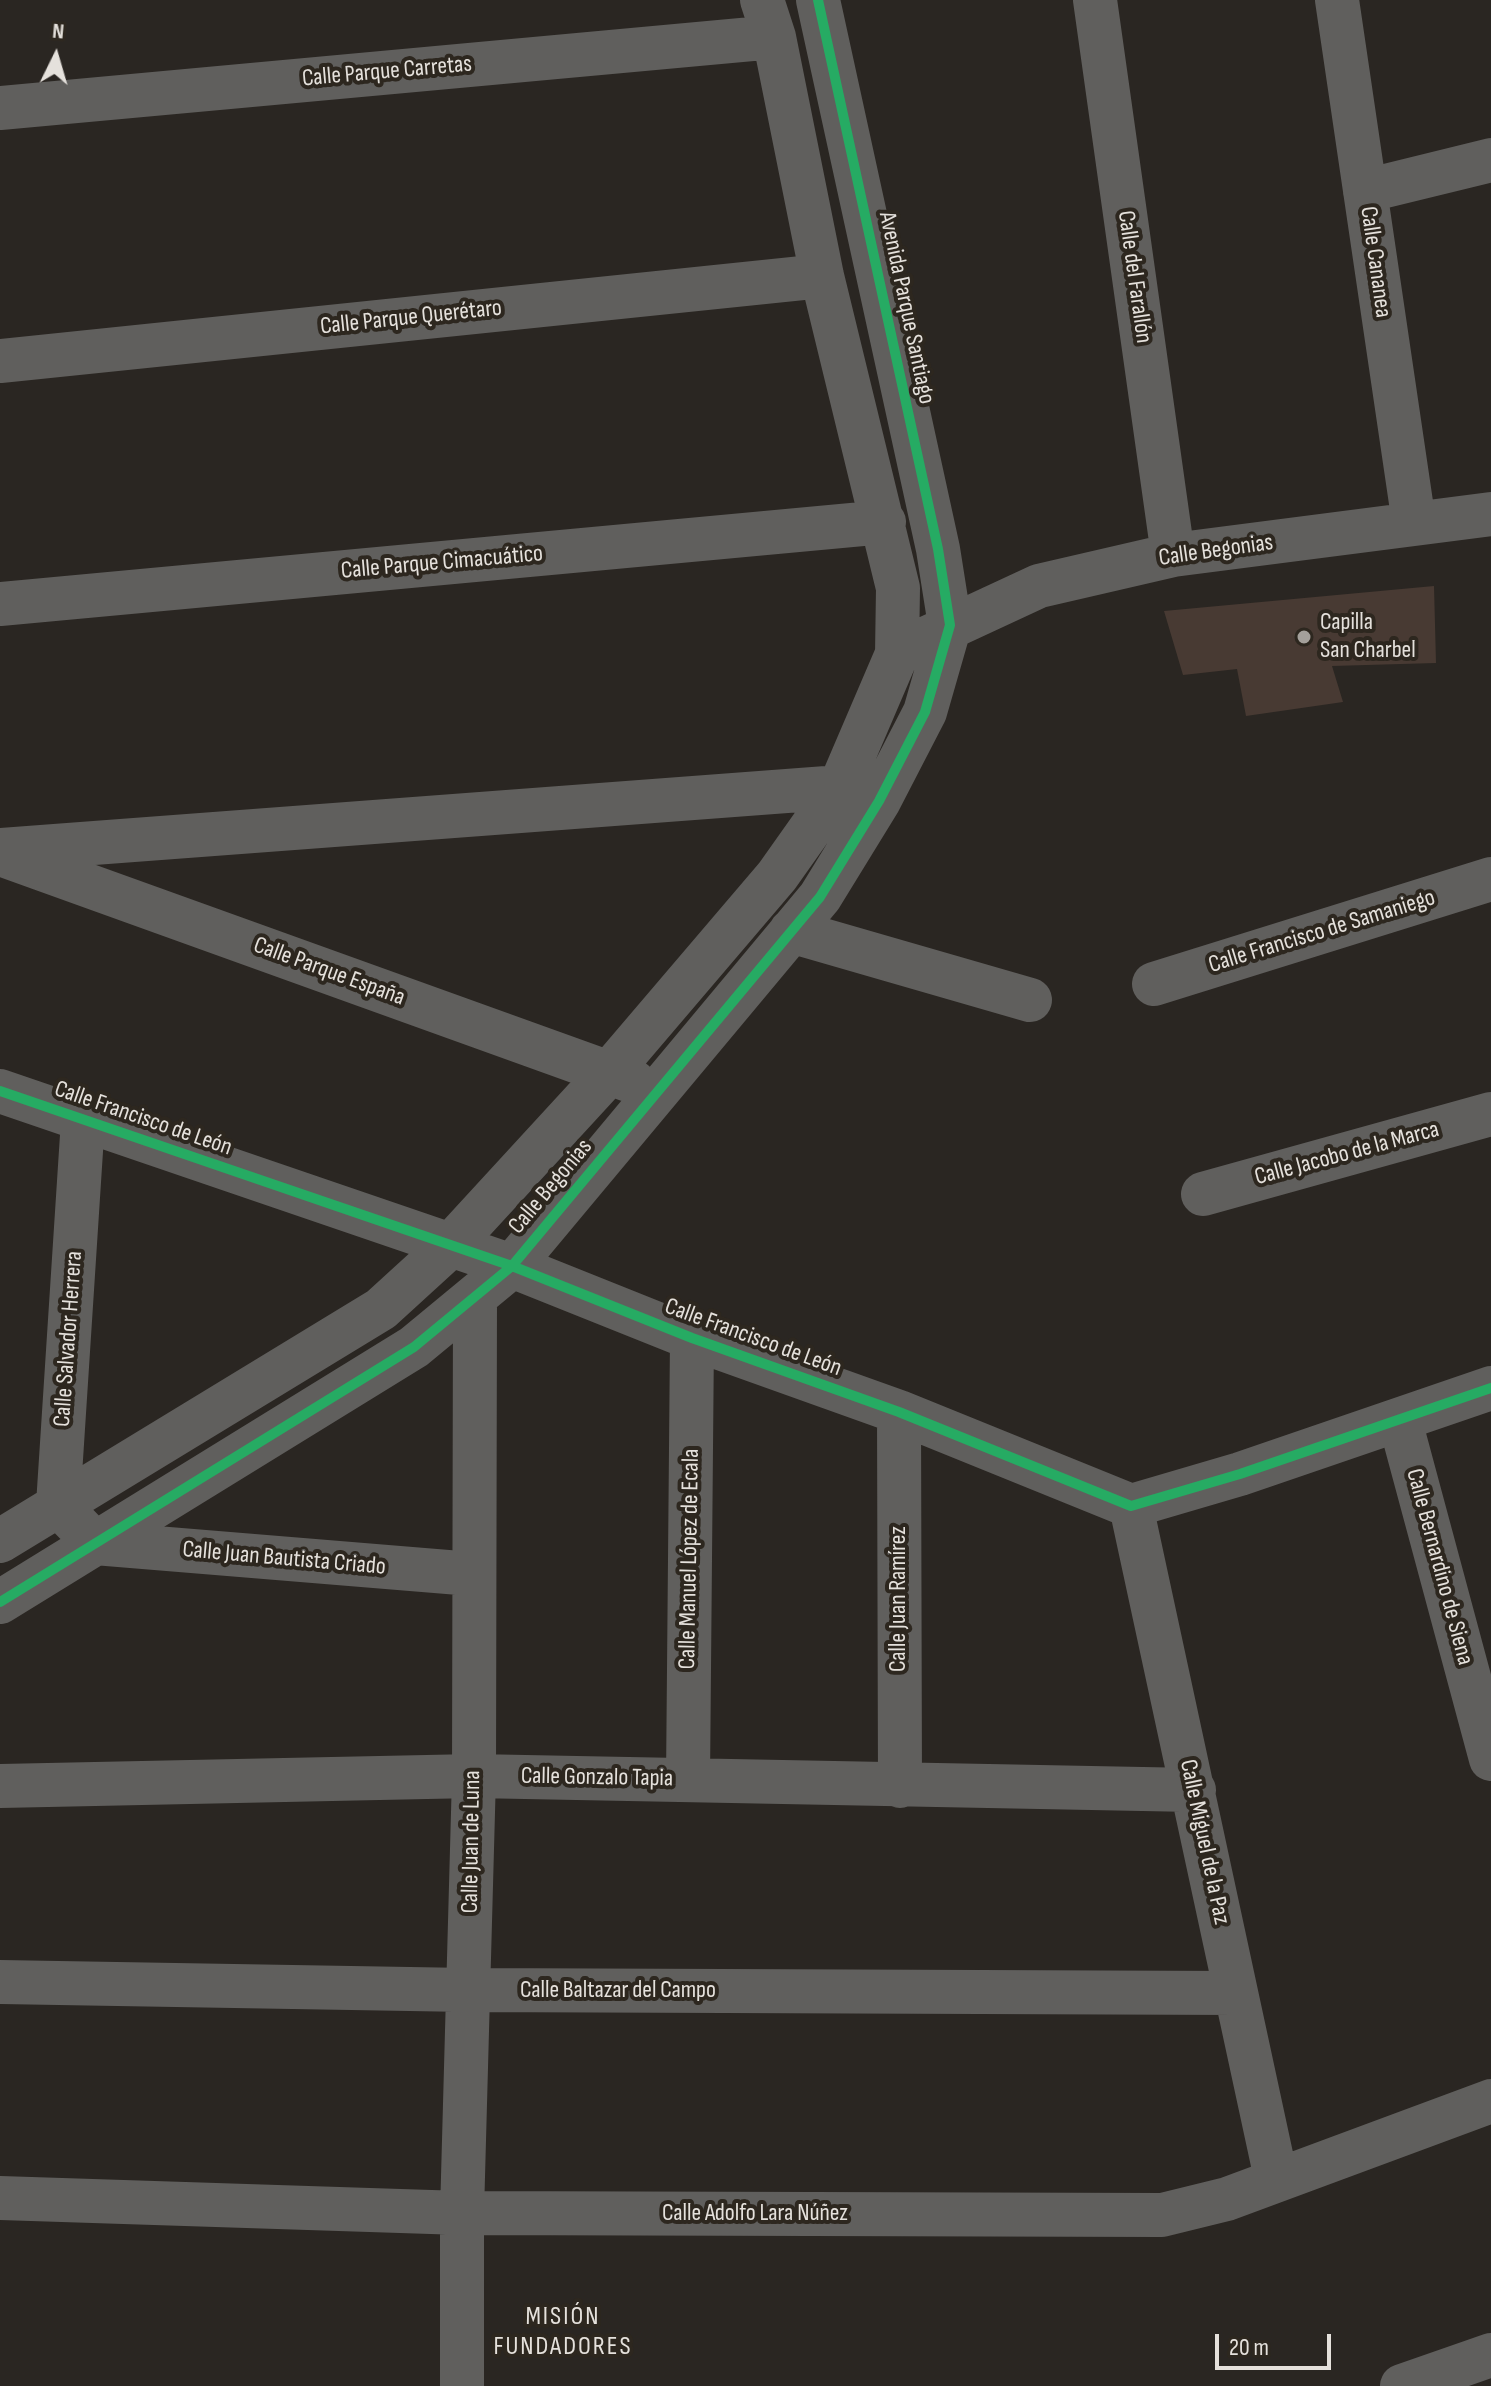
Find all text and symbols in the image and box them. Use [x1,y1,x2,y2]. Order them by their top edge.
north arrow [16,16,96,96]
text: N [51,18,65,46]
street label: Calle Parque Carretas [301,50,473,94]
street label: Calle Cananea [1353,205,1397,319]
street label: Avenida Parque Santiago [872,209,940,407]
street label: Calle del Farallón [1110,209,1158,345]
street label: Calle Parque Querétaro [319,294,503,342]
street label: Calle Begonias [1157,529,1275,573]
street label: Calle Parque Cimacuático [340,540,544,586]
place label: Capilla San Charbel [1320,609,1416,665]
marker: Capilla San Charbel [1295,628,1313,646]
street label: Calle Francisco de Samaniego [1205,884,1439,980]
street label: Calle Parque España [249,931,409,1013]
street label: Calle Francisco de León [50,1075,236,1163]
street label: Calle Jacobo de la Marca [1252,1116,1442,1192]
street label: Calle Begonias [503,1134,599,1240]
street label: Calle Salvador Herrera [48,1250,90,1428]
street label: Calle Francisco de León [661,1293,845,1383]
street label: Calle Manuel López de Ecala [674,1448,706,1670]
street label: Calle Bernardino de Siena [1399,1466,1479,1668]
street label: Calle Juan Ramírez [885,1526,913,1672]
street label: Calle Juan Bautista Criado [181,1536,387,1582]
street label: Calle Miguel de la Paz [1172,1757,1236,1927]
street label: Calle Gonzalo Tapia [521,1762,673,1794]
street label: Calle Juan de Luna [456,1770,488,1914]
street label: Calle Baltazar del Campo [520,1977,716,2005]
street label: Calle Adolfo Lara Núñez [662,2200,848,2228]
district label: MISIÓN FUNDADORES [493,2301,633,2362]
scale bar [1219,2318,1335,2368]
text: 20 m [1229,2333,1269,2362]

